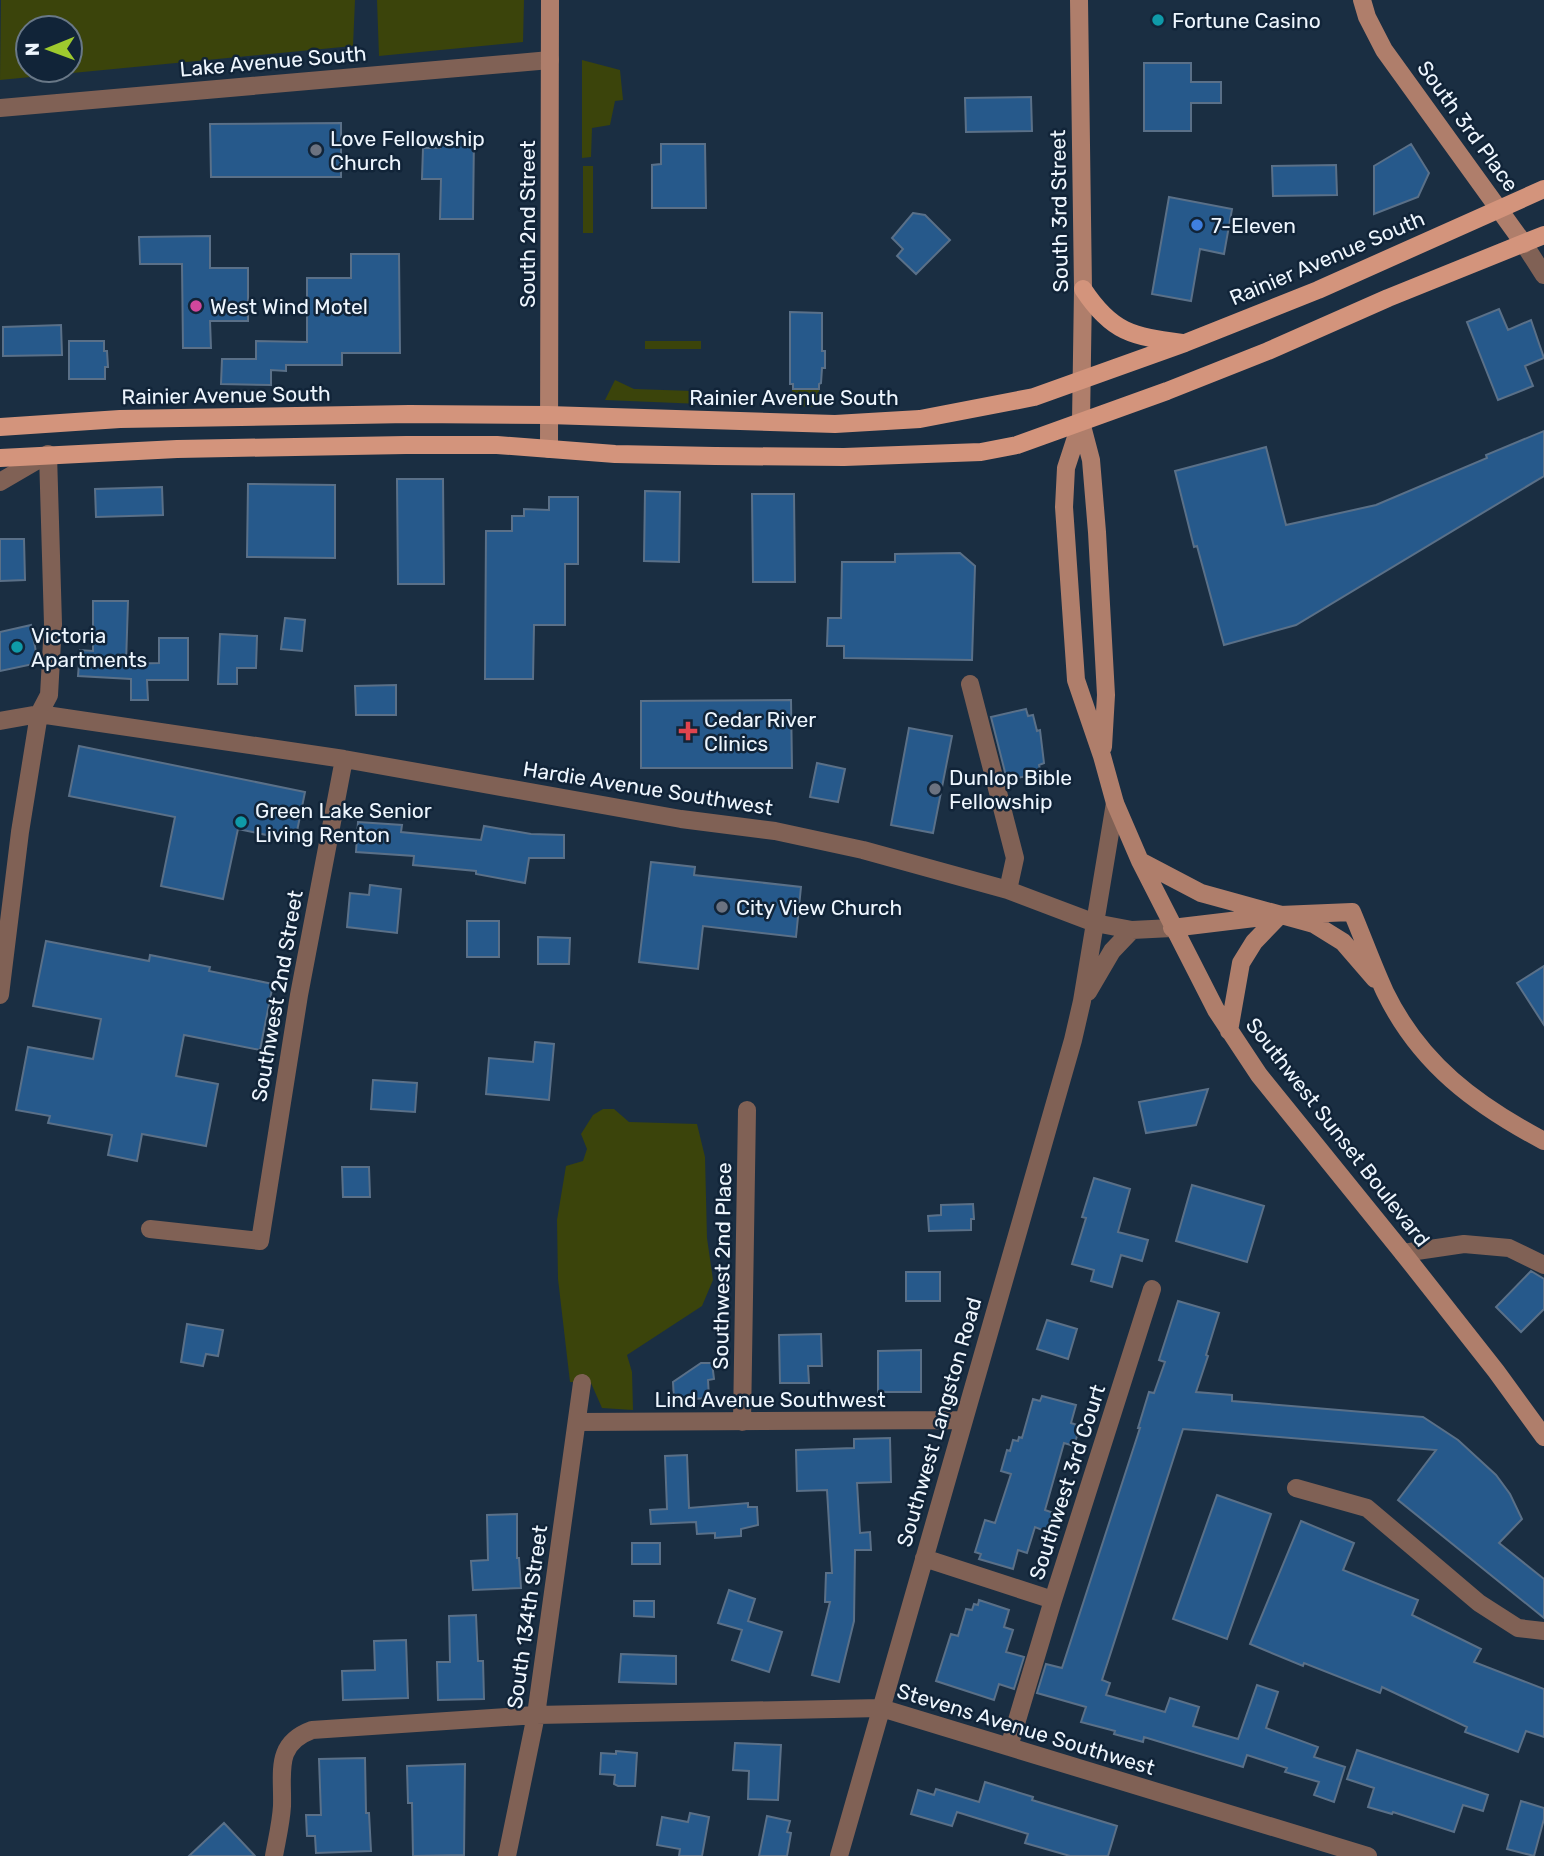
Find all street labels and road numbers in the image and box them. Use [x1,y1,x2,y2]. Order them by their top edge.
street label: Lake Avenue South [178,40,368,82]
street label: South 3rd Place [1412,56,1524,196]
street label: South 3rd Street [1045,129,1073,293]
street label: South 2nd Street [515,140,540,308]
street label: Rainier Avenue South [1226,206,1428,310]
street label: Rainier Avenue South [121,381,331,409]
street label: Rainier Avenue South [689,385,899,410]
street label: Hardie Avenue Southwest [521,756,775,820]
street label: Southwest 2nd Street [246,888,308,1104]
street label: Southwest Sunset Boulevard [1241,1013,1435,1251]
street label: Southwest 2nd Place [708,1162,736,1370]
street label: Southwest Langston Road [891,1294,987,1550]
street label: Southwest 3rd Court [1024,1381,1110,1583]
street label: Lind Avenue Southwest [654,1387,886,1412]
street label: South 134th Street [502,1523,552,1711]
street label: Stevens Avenue Southwest [894,1678,1158,1780]

